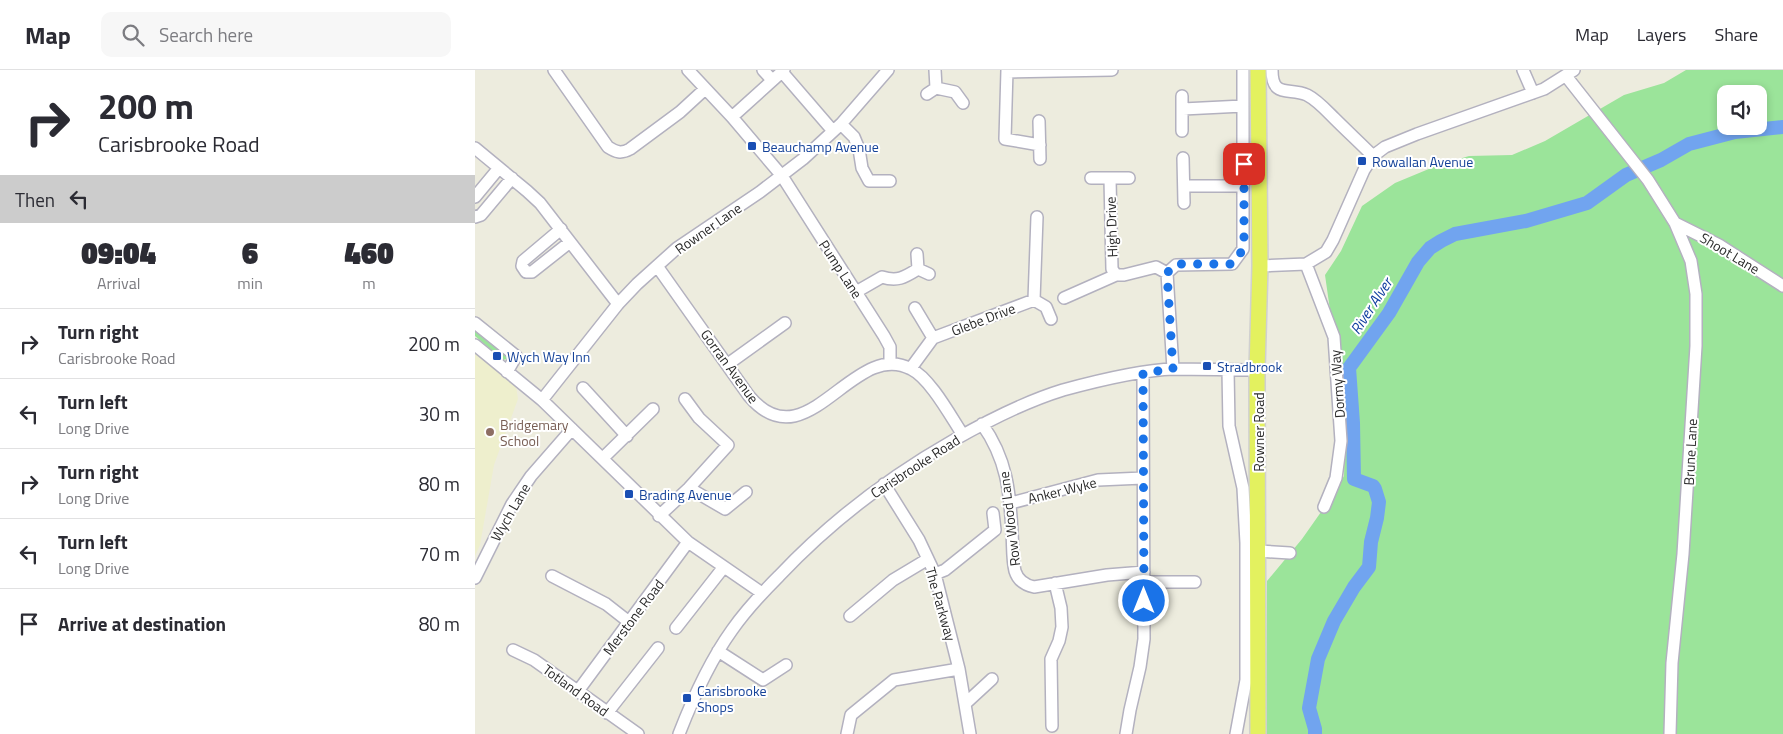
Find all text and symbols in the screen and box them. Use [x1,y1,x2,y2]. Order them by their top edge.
search box [101,12,451,57]
text: Map [25,17,71,53]
text: Search here [159,20,253,49]
icon: search [119,21,147,49]
text: Map [1575,21,1609,48]
text: Layers [1637,21,1686,48]
text: Share [1714,21,1758,48]
text: 200 m [98,79,194,133]
map controls [1717,85,1767,135]
button: sound [1717,85,1767,135]
icon: right [15,90,80,155]
text: Carisbrooke Road [98,127,260,161]
place label: Beauchamp Avenue [762,136,879,157]
marker: Beauchamp Avenue [746,140,758,152]
pin [1223,143,1265,185]
icon: arrive [1230,150,1258,178]
place label: Rowallan Avenue [1372,151,1473,172]
marker: Rowallan Avenue [1356,155,1368,167]
text: Then [15,185,55,214]
icon: left [65,185,93,213]
street label: High Drive [1099,196,1123,258]
street label: Rowner Lane [670,197,746,259]
street label: Shoot Lane [1696,227,1764,279]
text: 09:04 [81,230,156,276]
text: 6 [242,230,258,276]
text: 460 [344,230,394,276]
street label: Pump Lane [814,236,868,302]
text: Arrival [97,271,140,295]
text: min [237,271,263,295]
text: m [362,271,376,295]
water label: River Alver [1344,271,1399,339]
street label: Glebe Drive [948,297,1018,341]
text: Turn right [58,317,139,346]
street label: Gorran Avenue [696,325,764,407]
text: 200 m [408,329,460,358]
icon: right [15,330,43,358]
text: Carisbrooke Road [58,346,176,370]
place label: Wych Way Inn [507,346,590,367]
street label: Dormy Way [1324,349,1350,419]
marker: Wych Way Inn [491,350,503,362]
place label: Stradbrook [1217,356,1282,377]
marker: Stradbrook [1201,360,1213,372]
text: Turn left [58,387,128,416]
street label: Rowner Road [1248,392,1269,472]
text: 30 m [419,399,460,428]
icon: left [15,400,43,428]
place label: Bridgemary School [500,414,569,451]
text: Long Drive [58,416,129,440]
street label: Brune Lane [1678,418,1702,486]
marker: Bridgemary School [484,426,496,438]
street label: Carisbrooke Road [866,429,964,503]
text: Turn right [58,457,139,486]
text: 80 m [419,469,460,498]
icon: right [15,470,43,498]
street label: Row Wood Lane [993,470,1025,568]
street label: Anker Wyke [1025,471,1099,509]
street label: Wych Lane [485,479,535,545]
place label: Brading Avenue [639,484,732,505]
text: Long Drive [58,486,129,510]
marker: Brading Avenue [623,488,635,500]
text: Turn left [58,527,128,556]
text: 70 m [419,539,460,568]
icon: left [15,540,43,568]
text: Long Drive [58,556,129,580]
street label: The Parkway [920,565,962,644]
position arrow [1117,574,1169,626]
street label: Merstone Road [597,575,669,659]
text: Arrive at destination [58,609,226,638]
text: 80 m [419,609,460,638]
icon: arrive [15,610,43,638]
street label: Totland Road [539,659,613,721]
place label: Carisbrooke Shops [697,680,767,717]
marker: Carisbrooke Shops [681,692,693,704]

